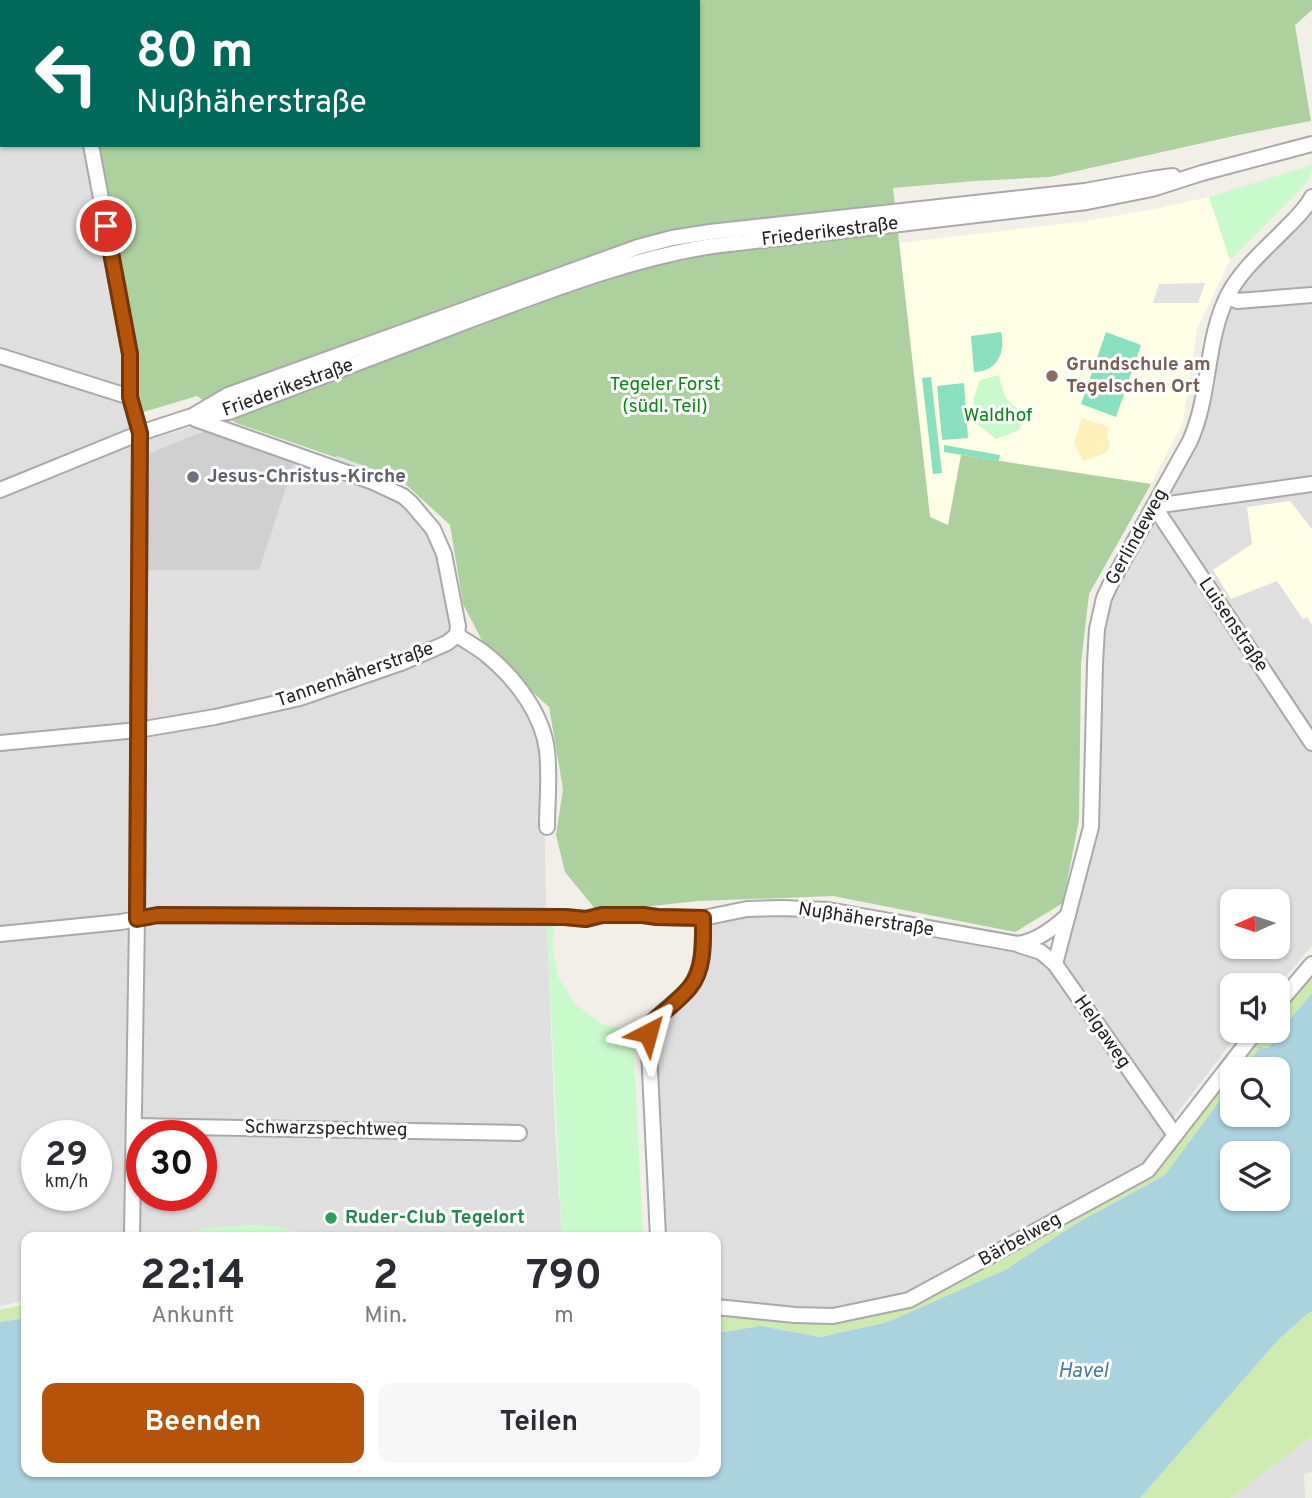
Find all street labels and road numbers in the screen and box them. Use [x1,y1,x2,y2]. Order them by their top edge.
street label: Friederikestraße [760,212,900,252]
street label: Friederikestraße [219,353,357,423]
street label: Gerlindeweg [1101,484,1173,590]
street label: Luisenstraße [1193,573,1273,677]
street label: Tannenhäherstraße [273,637,437,713]
street label: Nußhäherstraße [796,897,936,943]
street label: Helgaweg [1068,991,1136,1073]
street label: Schwarzspechtweg [244,1116,408,1142]
street label: Bärbelweg [975,1208,1065,1272]

